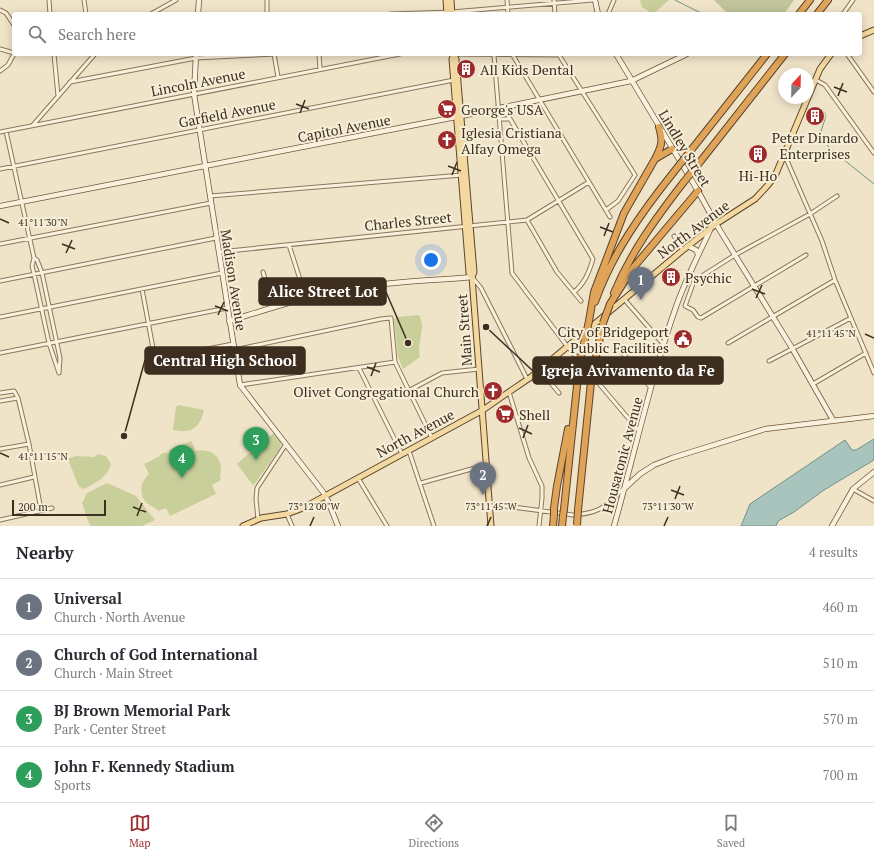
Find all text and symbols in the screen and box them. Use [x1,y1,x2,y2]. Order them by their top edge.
search box [12,12,862,56]
icon: search [26,23,48,45]
text: Search here [58,24,136,44]
building icon: All Kids Dental [455,58,477,80]
place label: All Kids Dental [480,60,574,79]
street label: Lincoln Avenue [149,64,247,100]
north arrow [778,68,814,104]
street label: Garfield Avenue [177,94,277,132]
supermarket icon: George's USA [436,98,458,120]
place label: George's USA [461,100,544,119]
building icon: Peter Dinardo Enterprises [804,105,826,127]
street label: Lindley Street [654,106,716,191]
street label: Capitol Avenue [296,110,392,146]
place label: Iglesia Cristiana Alfay Omega [461,123,562,158]
place label: Peter Dinardo Enterprises [772,128,858,163]
church icon: Iglesia Cristiana Alfay Omega [436,129,458,151]
building icon: Hi-Ho [747,143,769,165]
place label: Hi-Ho [739,166,777,185]
street label: North Avenue [653,196,733,262]
street label: Charles Street [363,207,453,235]
text: 41°11'30"N [18,216,68,229]
street label: Madison Avenue [217,228,251,332]
your location [421,250,441,270]
building icon: Psychic [660,266,682,288]
pin: 1 [628,267,654,300]
place label: Psychic [685,268,732,287]
callout: Alice Street Lot [259,278,386,305]
text: Alice Street Lot [268,281,378,301]
street label: Main Street [452,292,476,367]
place label: City of Bridgeport Public Facilities [558,322,670,357]
text: 41°11'45"N [806,327,856,340]
public building icon: City of Bridgeport Public Facilities [672,328,694,350]
callout: Central High School [145,347,305,374]
text: Central High School [153,350,297,370]
callout: Igreja Avivamento da Fe [533,357,723,384]
text: Igreja Avivamento da Fe [541,360,715,380]
church icon: Olivet Congregational Church [482,380,504,402]
place label: Olivet Congregational Church [293,382,479,401]
street label: Housatonic Avenue [597,395,647,515]
supermarket icon: Shell [494,403,516,425]
street label: North Avenue [373,404,457,462]
place label: Shell [519,405,550,424]
pin: 3 [243,427,269,460]
pin: 4 [169,445,195,478]
text: 41°11'15"N [18,450,68,463]
pin: 2 [470,462,496,495]
scale bar [12,498,106,517]
text: 200 m [18,500,48,514]
text: 73°12'00"W [288,500,340,513]
text: 73°11'45"W [465,500,517,513]
text: 73°11'30"W [642,500,694,513]
text: Nearby [16,541,74,564]
text: 4 results [809,543,858,561]
text: Universal [54,588,122,608]
text: 1 [25,598,33,616]
text: 460 m [823,598,858,616]
text: Church · North Avenue [54,608,185,626]
text: Church of God International [54,644,258,664]
text: 2 [25,654,33,672]
text: 510 m [823,654,858,672]
text: Church · Main Street [54,664,173,682]
text: BJ Brown Memorial Park [54,700,230,720]
text: 3 [25,710,33,728]
text: 570 m [823,710,858,728]
text: Park · Center Street [54,720,166,738]
text: John F. Kennedy Stadium [54,756,235,776]
text: 4 [25,766,33,784]
text: 700 m [823,766,858,784]
text: Sports [54,776,91,794]
tab: Map [129,812,151,850]
tab: Directions [408,812,459,850]
tab: Saved [717,812,745,850]

